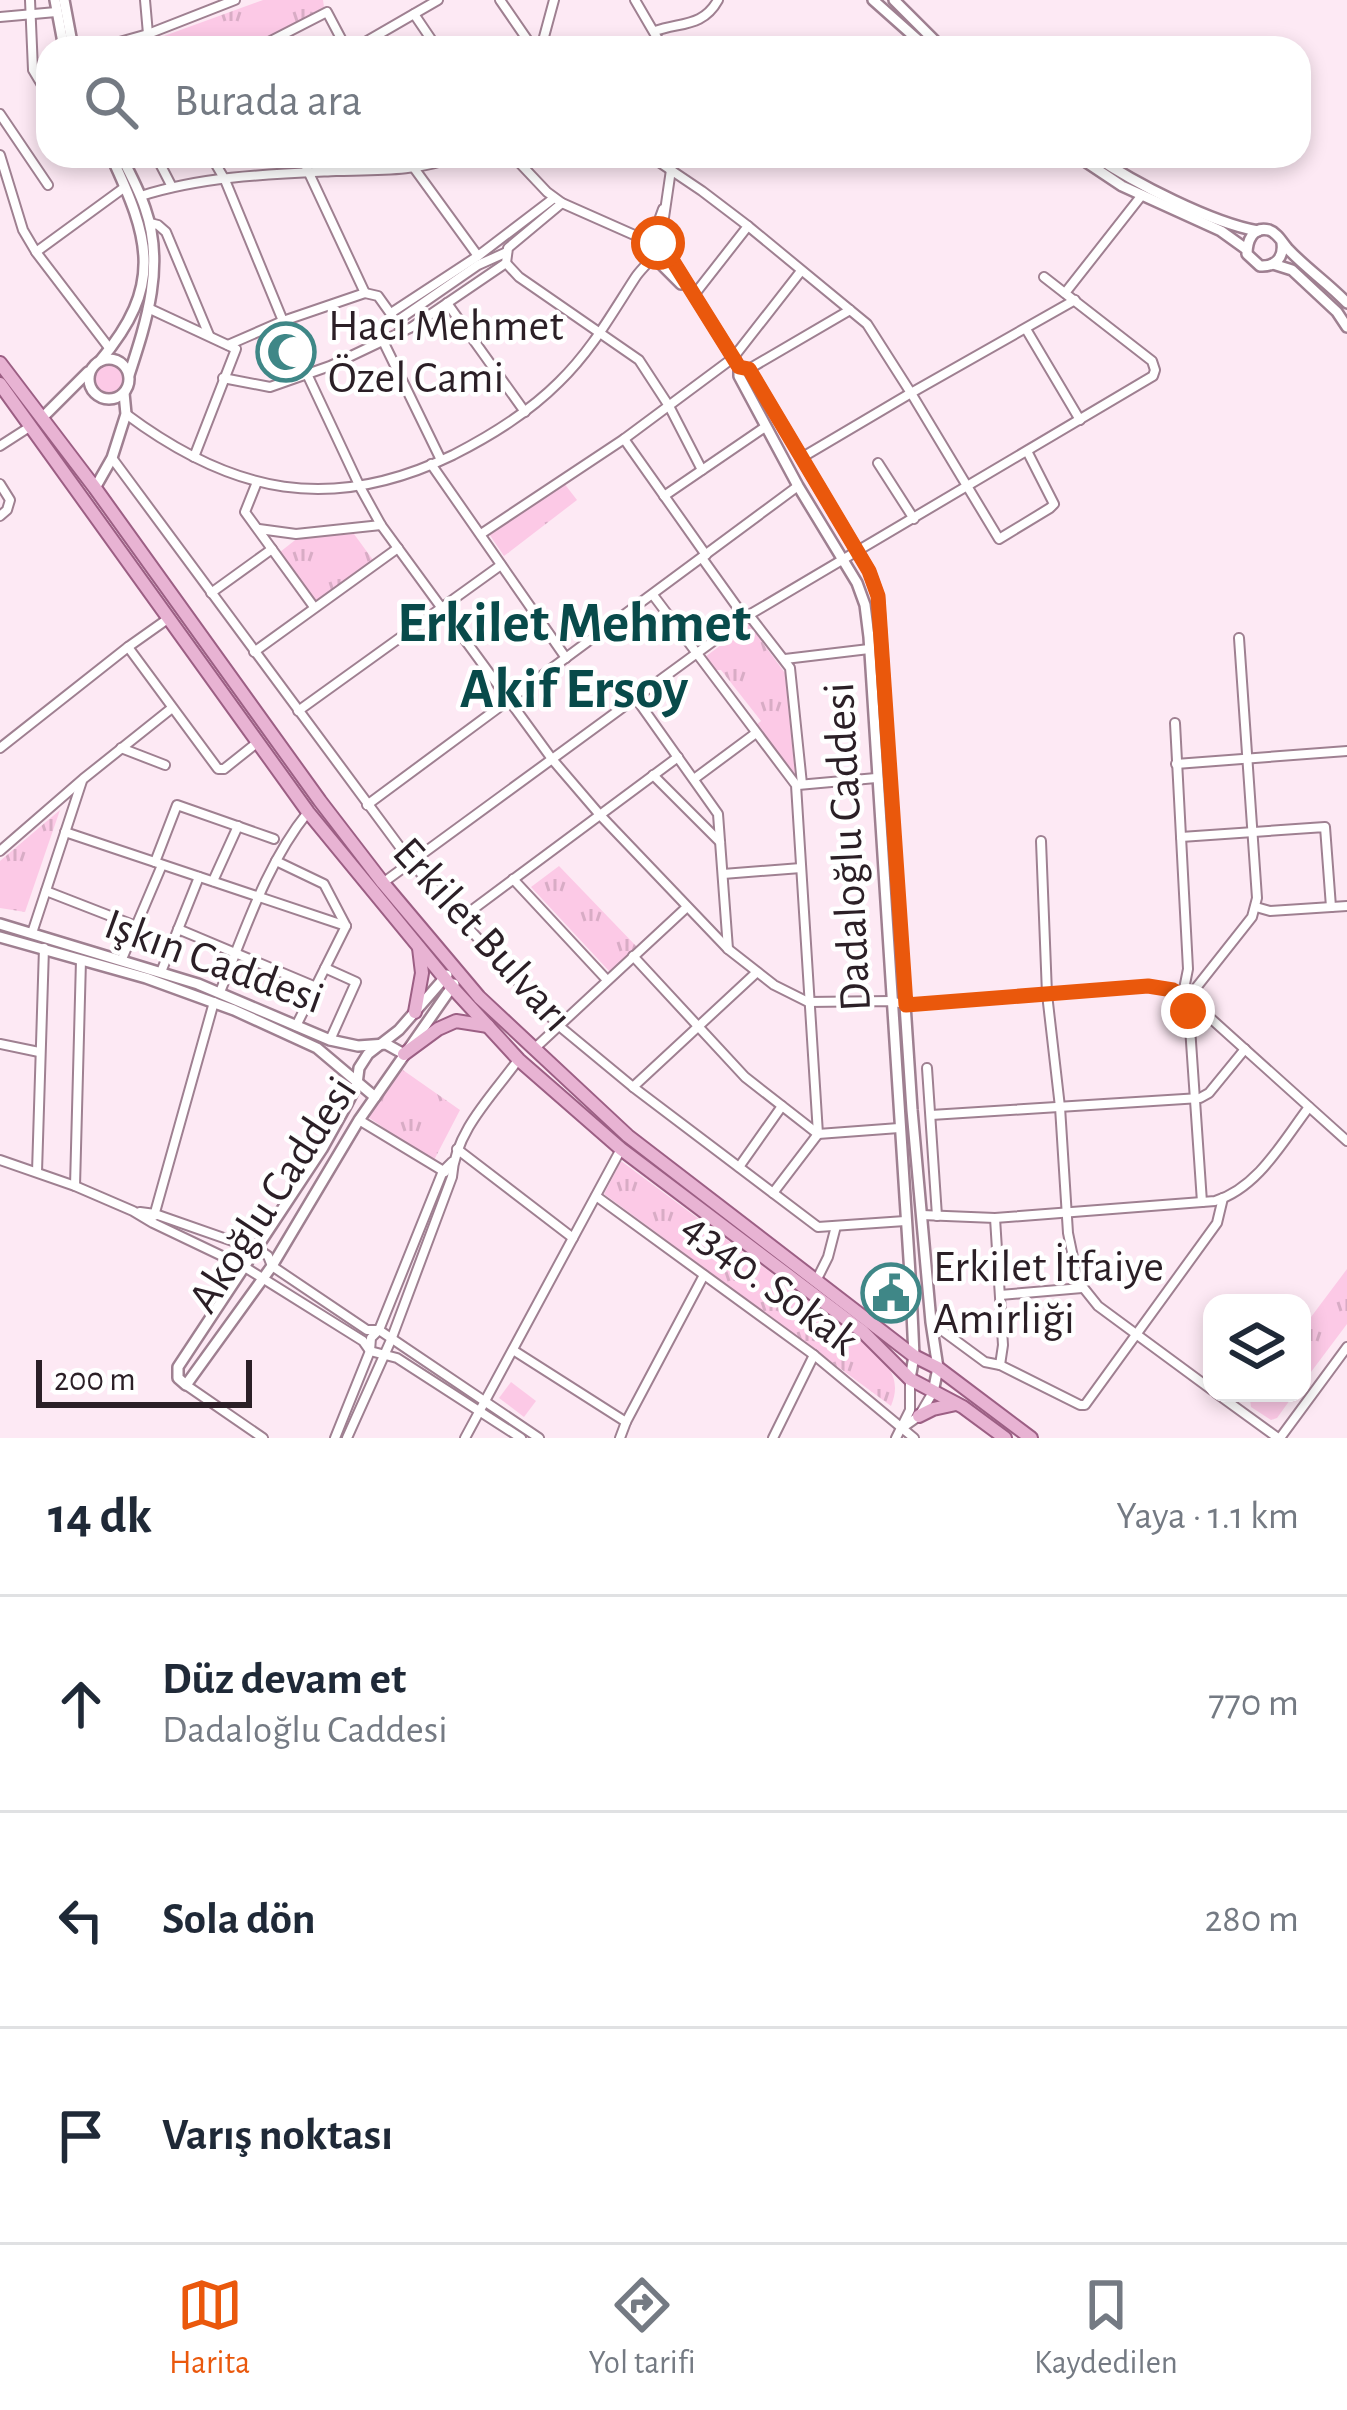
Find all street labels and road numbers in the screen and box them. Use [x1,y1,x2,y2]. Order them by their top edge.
street label: Dadaloğlu Caddesi [817,681,879,1013]
street label: Erkilet Bulvarı [384,830,580,1040]
street label: Işkın Caddesi [99,902,329,1022]
street label: Akoğlu Caddesi [181,1069,365,1321]
street label: 4340. Sokak [674,1204,866,1364]

